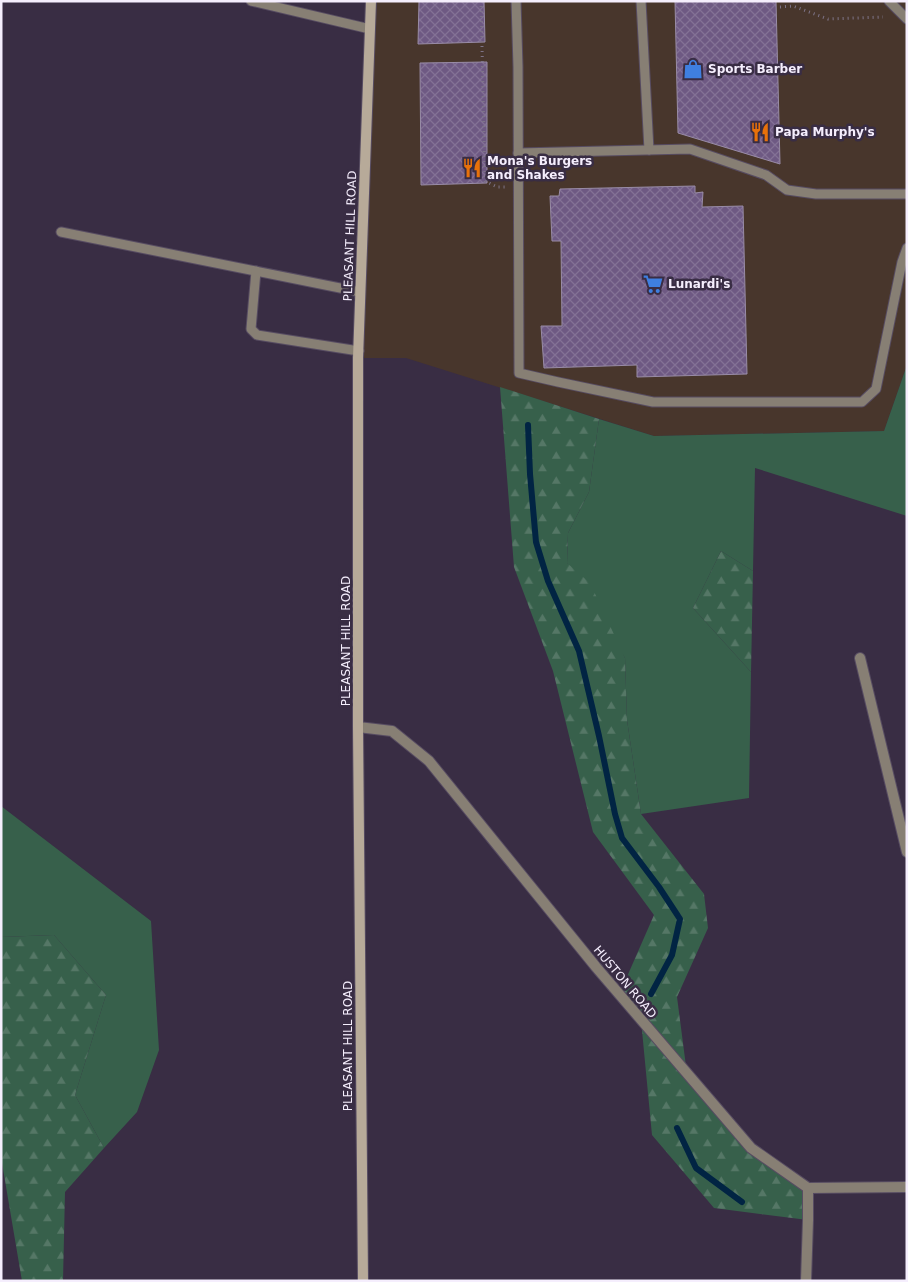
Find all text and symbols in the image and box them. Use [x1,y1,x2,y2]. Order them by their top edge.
shop icon: Sports Barber [682,58,704,80]
place label: Sports Barber [708,62,802,76]
restaurant icon: Papa Murphy's [749,121,771,143]
place label: Papa Murphy's [775,125,875,139]
place label: Mona's Burgers and Shakes [487,154,592,182]
restaurant icon: Mona's Burgers and Shakes [461,157,483,179]
street label: PLEASANT HILL ROAD [341,170,359,302]
supermarket icon: Lunardi's [642,273,664,295]
place label: Lunardi's [668,277,730,291]
street label: PLEASANT HILL ROAD [339,576,353,706]
street label: HUSTON ROAD [591,943,659,1021]
street label: PLEASANT HILL ROAD [341,981,355,1111]

